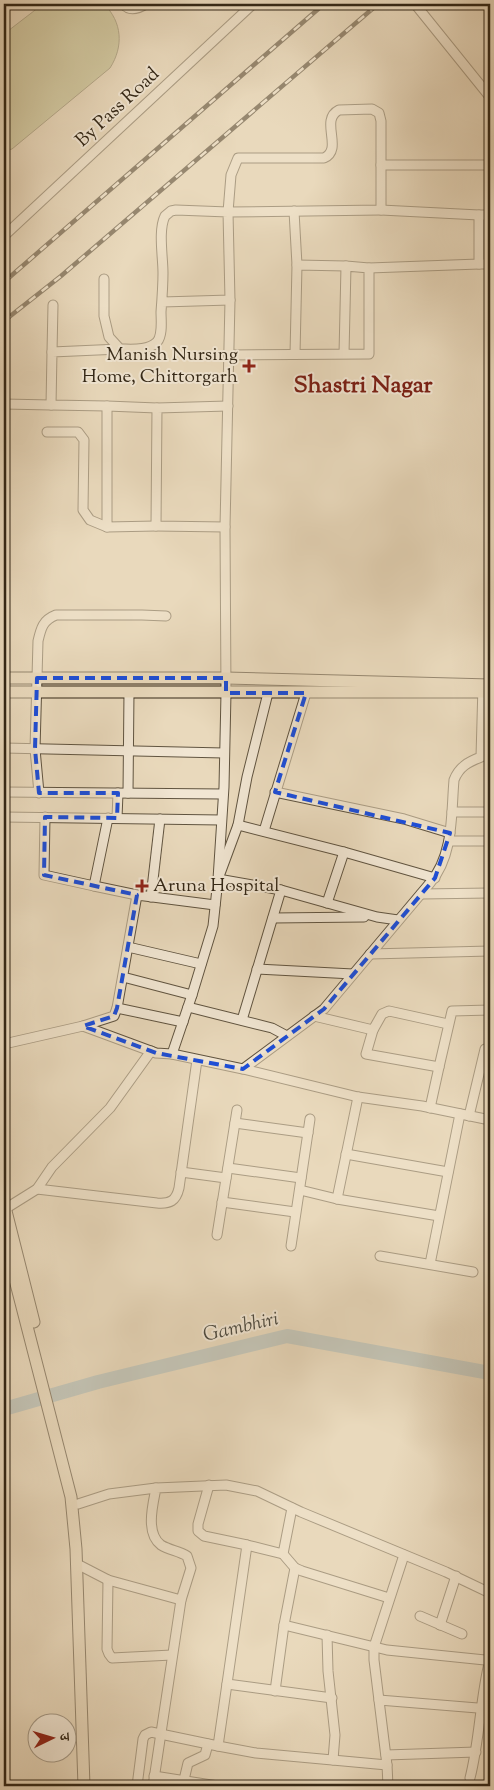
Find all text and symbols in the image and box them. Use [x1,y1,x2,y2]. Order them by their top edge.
street label: By Pass Road [70,62,166,154]
place label: Manish Nursing Home, Chittorgarh [82,342,238,391]
marker: Manish Nursing Home, Chittorgarh [242,359,256,373]
district label: Shastri Nagar [293,369,434,403]
place label: Aruna Hospital [153,873,279,900]
marker: Aruna Hospital [135,879,149,893]
water label: Gambhiri [200,1305,282,1351]
north arrow [28,1712,78,1762]
text: उ [53,1732,73,1742]

